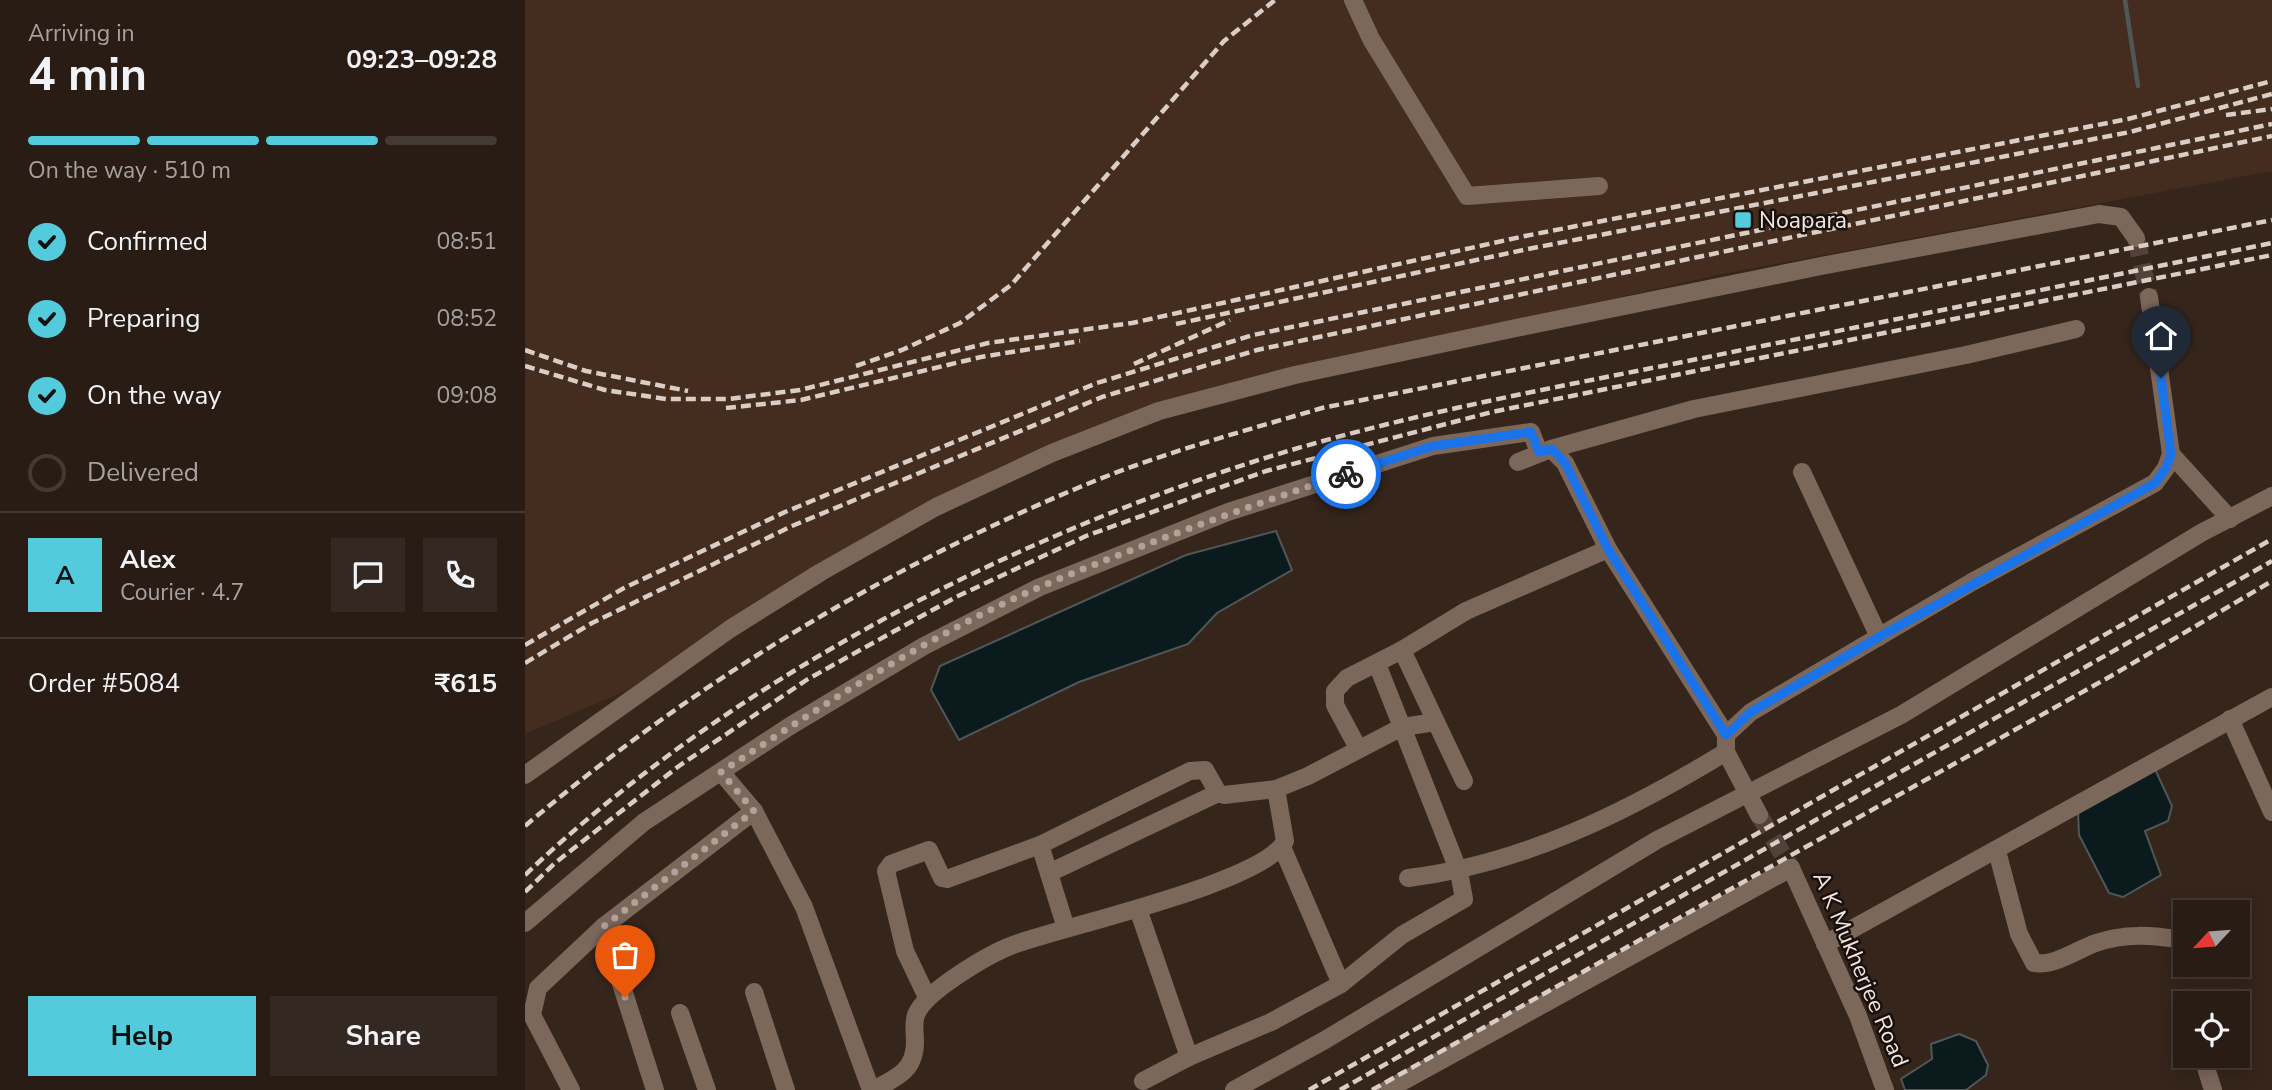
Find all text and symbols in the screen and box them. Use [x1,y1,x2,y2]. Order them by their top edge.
text: Arriving in [28,18,135,49]
text: 09:23–09:28 [346,42,497,77]
text: 4 min [28,43,147,106]
text: On the way · 510 m [28,155,231,186]
place label: Noapara [1759,205,1847,236]
marker: Noapara [1733,210,1753,230]
icon: check [28,223,66,261]
text: Confirmed [87,224,208,259]
text: 08:51 [437,226,497,257]
icon: check [28,300,66,338]
text: Preparing [87,301,200,336]
text: 08:52 [437,303,497,334]
pin [2131,306,2191,378]
icon: home [2142,317,2180,355]
icon: check [28,377,66,415]
text: On the way [87,378,221,413]
text: 09:08 [437,380,497,411]
courier [1311,439,1381,509]
text: Delivered [87,455,199,490]
icon: bike [1327,455,1365,493]
button: chat [331,538,405,612]
button: phone [423,538,497,612]
text: Alex [120,542,176,577]
text: A [55,558,75,593]
text: Courier · 4.7 [120,577,244,608]
text: Order #5084 [28,666,180,701]
text: ₹615 [435,666,497,701]
street label: A K Mukherjee Road [1805,867,1916,1072]
north arrow [2173,900,2251,976]
map controls [2173,900,2250,1068]
pin [595,925,655,997]
icon: bag [606,936,644,974]
button: locate [2173,991,2250,1068]
button: Help [28,996,256,1076]
button: Share [270,996,497,1076]

